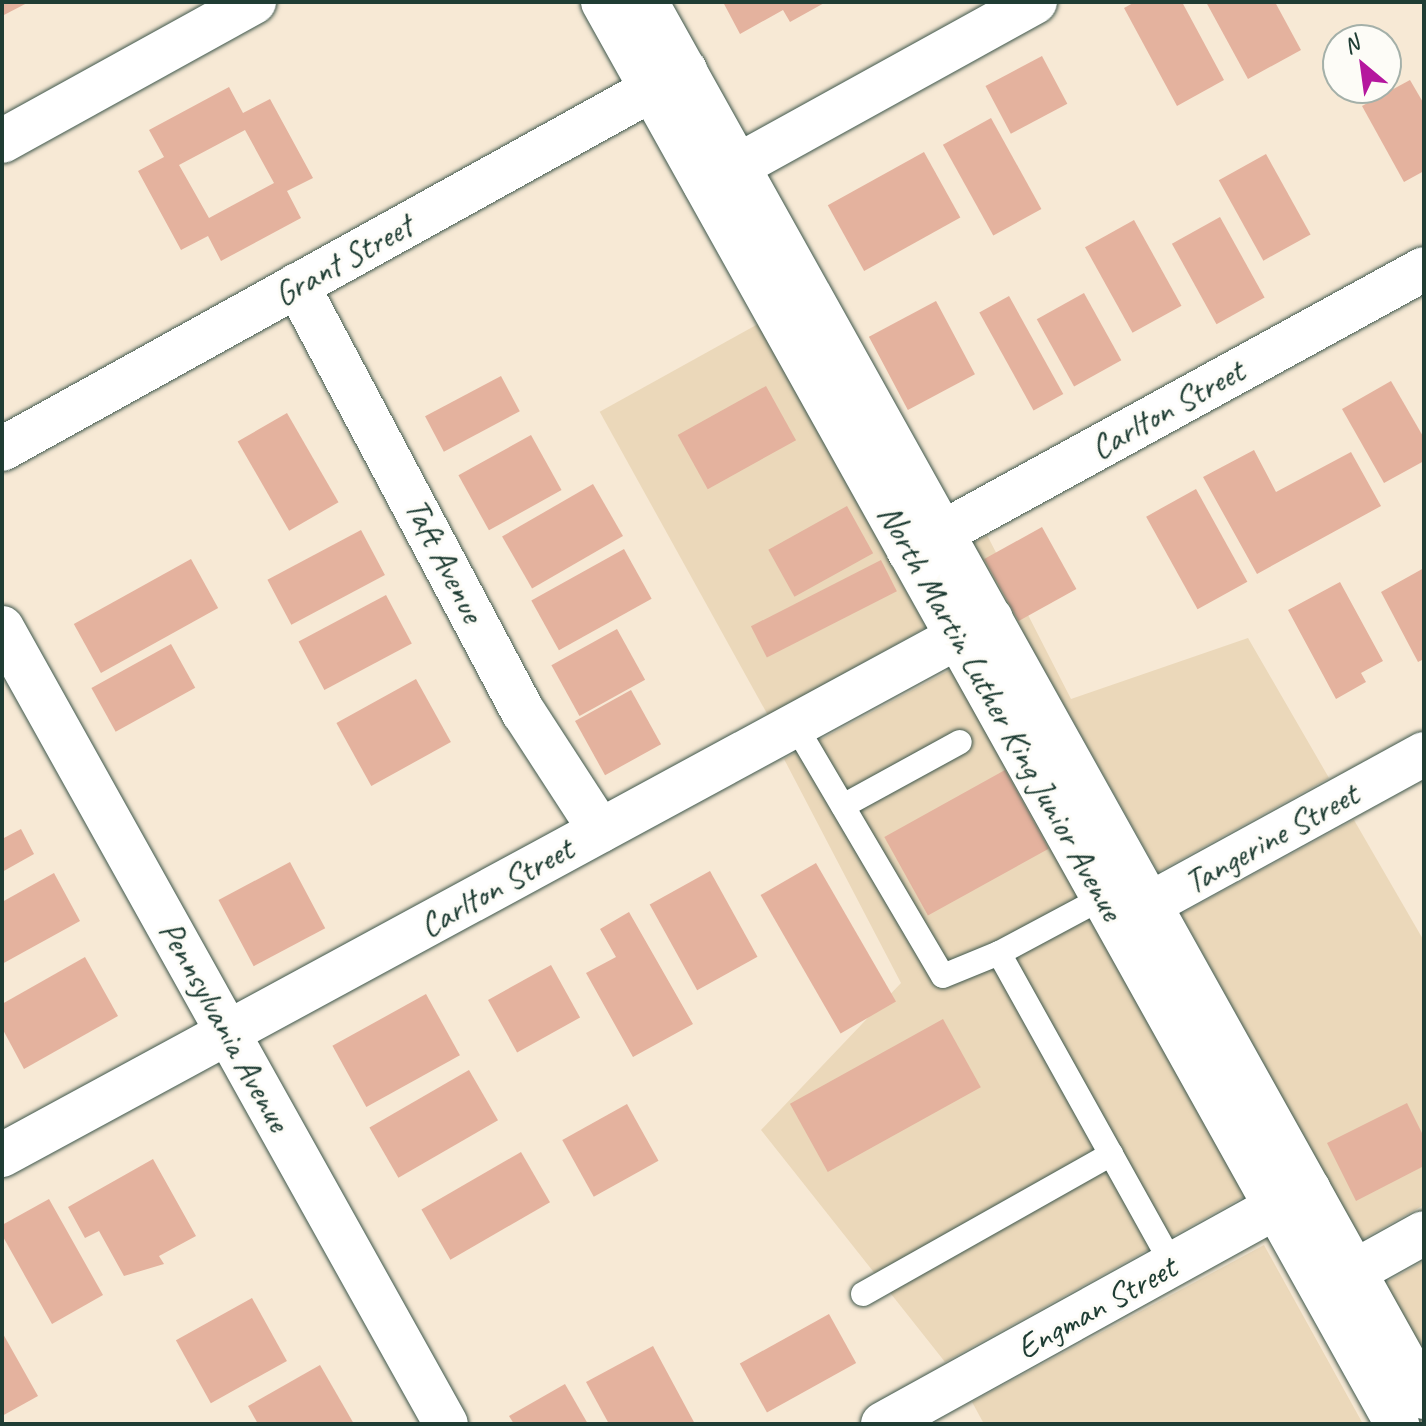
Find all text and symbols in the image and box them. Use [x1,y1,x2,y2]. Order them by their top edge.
north arrow [1322,24,1402,104]
text: N [1339,29,1364,60]
street label: Grant Street [266,205,420,315]
street label: Carlton Street [1083,350,1251,468]
street label: Taft Avenue [397,491,493,629]
street label: North Martin Luther King Junior Avenue [869,497,1133,927]
street label: Tangerine Street [1177,773,1365,903]
street label: Carlton Street [412,828,580,946]
street label: Pennsylvania Avenue [150,914,300,1138]
street label: Engman Street [1009,1246,1183,1368]

